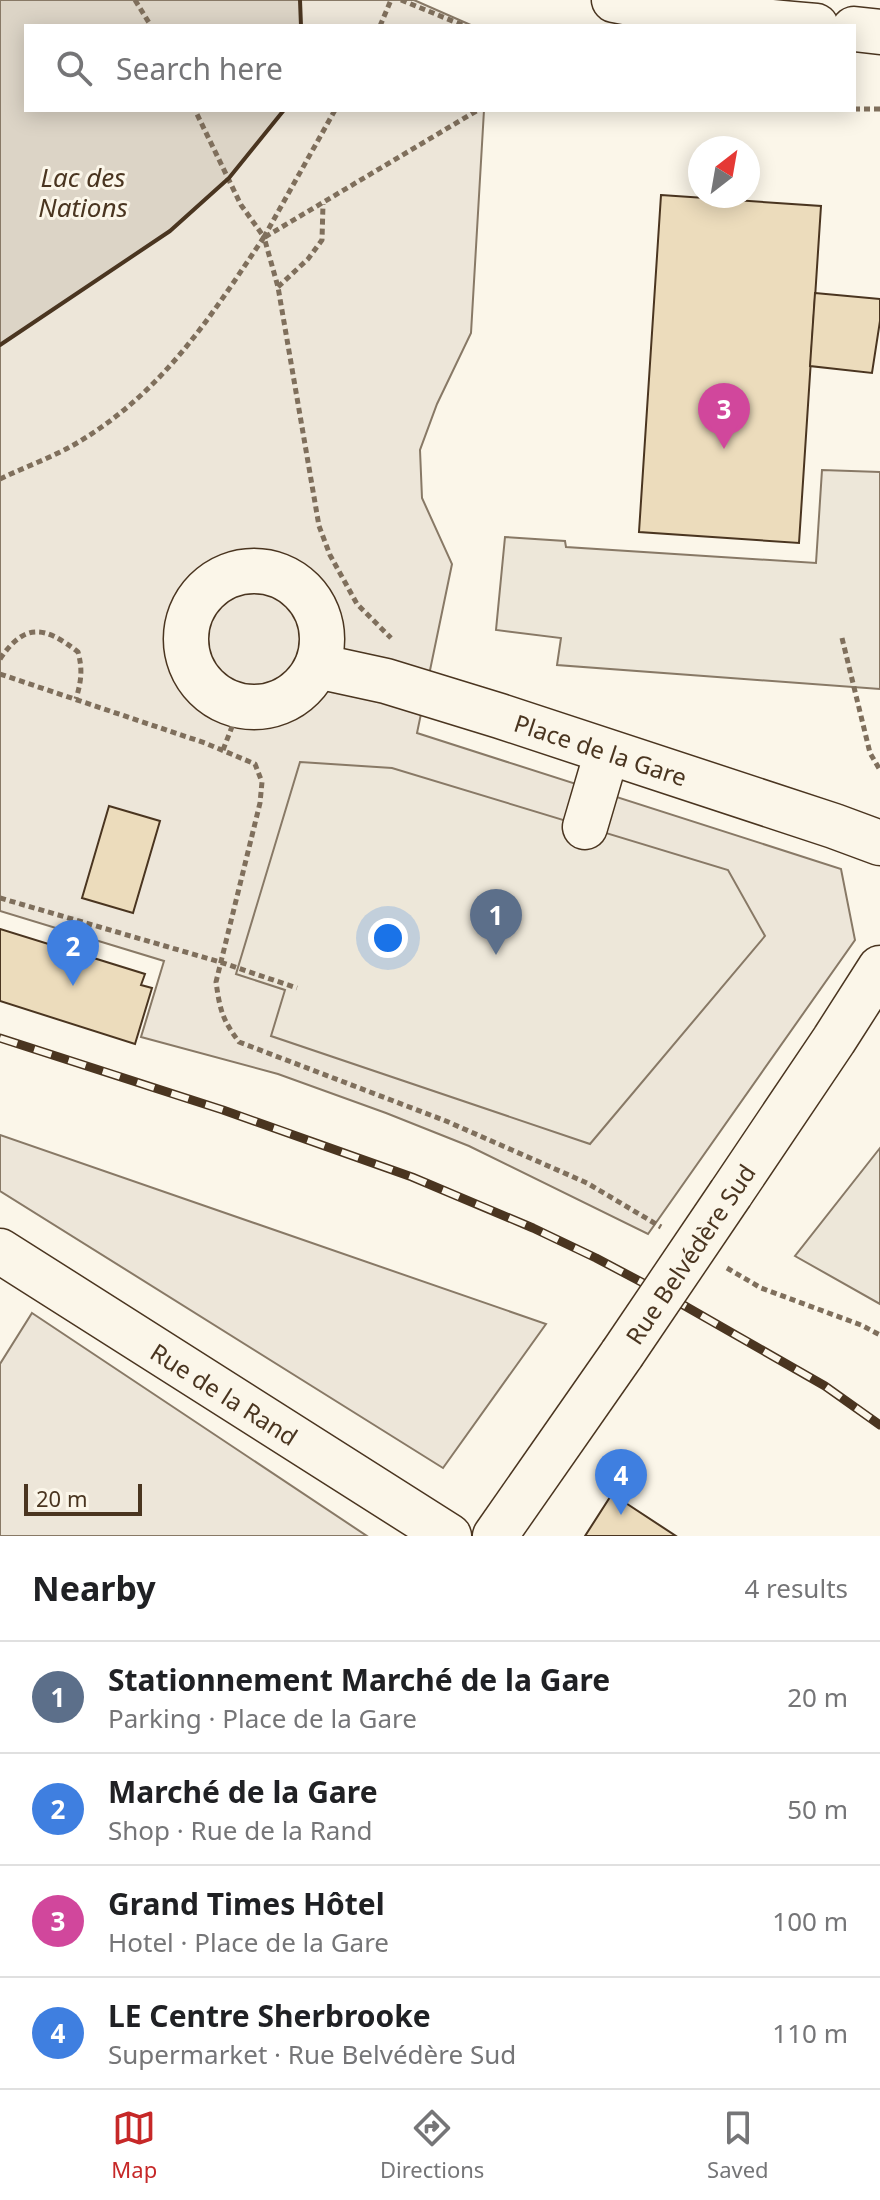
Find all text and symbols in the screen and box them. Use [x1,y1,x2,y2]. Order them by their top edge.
search box [24,24,856,112]
icon: search [52,46,96,90]
text: Search here [116,48,283,89]
north arrow [688,136,760,208]
water label: Lac des Nations [38,159,128,225]
pin: 3 [698,383,750,449]
street label: Place de la Gare [510,705,691,793]
pin: 1 [470,889,522,955]
your location [368,918,408,958]
pin: 2 [47,920,99,986]
street label: Rue Belvédère Sud [617,1157,763,1351]
street label: Rue de la Rand [145,1335,304,1453]
pin: 4 [595,1449,647,1515]
scale bar [24,1480,142,1516]
text: 20 m [36,1483,87,1513]
text: Nearby [32,1565,156,1611]
text: 4 results [744,1570,848,1606]
text: Stationnement Marché de la Gare [108,1659,610,1700]
text: 1 [51,1679,65,1715]
text: 20 m [787,1679,848,1715]
text: Parking · Place de la Gare [108,1700,417,1736]
text: Marché de la Gare [108,1771,378,1812]
text: 2 [51,1791,65,1827]
text: 50 m [787,1791,848,1827]
text: Shop · Rue de la Rand [108,1812,373,1848]
text: Grand Times Hôtel [108,1883,385,1924]
text: 3 [51,1903,65,1939]
text: 100 m [772,1903,848,1939]
text: Hotel · Place de la Gare [108,1924,389,1960]
text: LE Centre Sherbrooke [108,1995,431,2036]
text: 4 [51,2015,65,2051]
text: 110 m [772,2015,848,2051]
text: Supermarket · Rue Belvédère Sud [108,2036,516,2072]
tab: Map [111,2106,157,2184]
tab: Directions [380,2106,484,2184]
tab: Saved [707,2106,769,2184]

